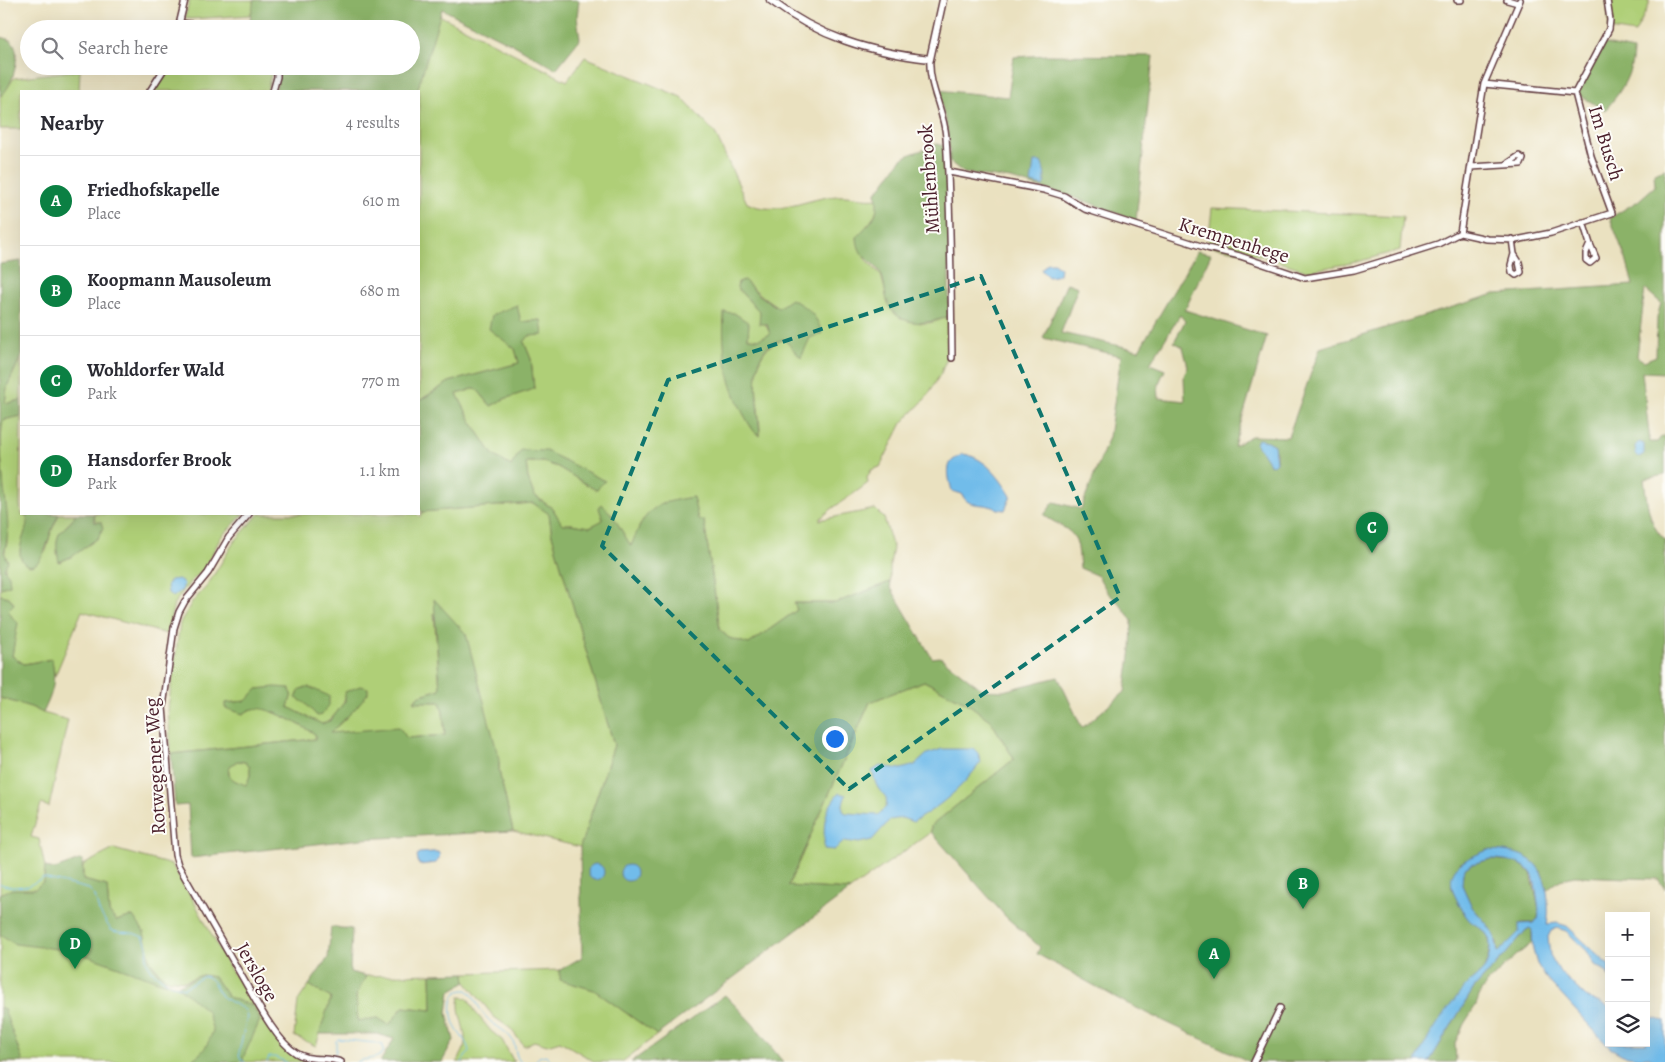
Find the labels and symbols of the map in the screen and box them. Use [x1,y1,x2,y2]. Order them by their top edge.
street label: Im Busch [1582,102,1630,184]
street label: Mühlenbrook [912,123,946,235]
street label: Krempenhege [1175,210,1293,270]
pin: C [1356,512,1388,553]
street label: Rotwegener Weg [138,697,172,835]
your location [822,726,848,752]
pin: B [1287,868,1319,909]
pin: D [59,928,91,969]
street label: Jersloge [229,937,285,1007]
pin: A [1198,938,1230,979]

